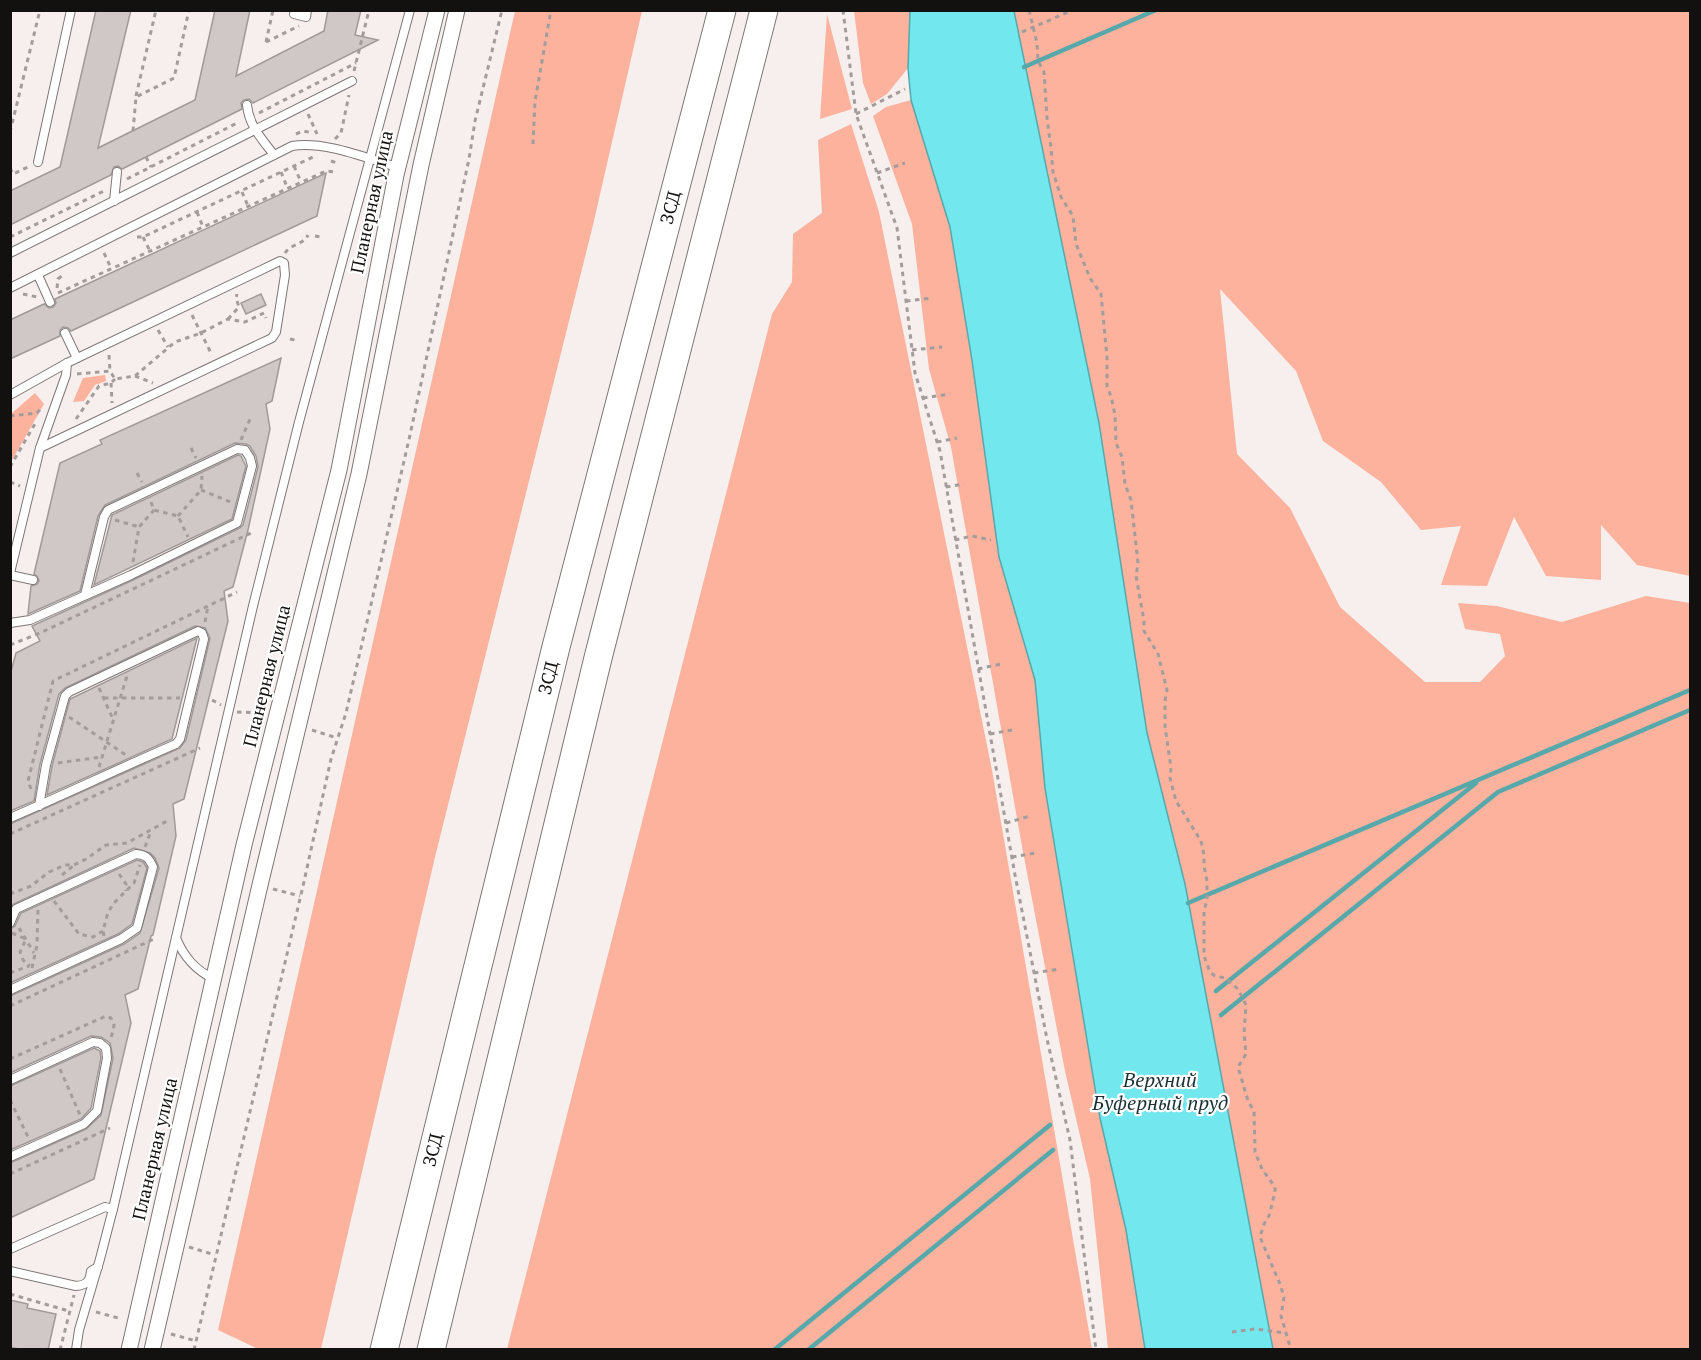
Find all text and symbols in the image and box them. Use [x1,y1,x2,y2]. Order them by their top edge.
street label: Планерная улица [344,128,398,276]
street label: ЗСД [654,187,686,226]
street label: Планерная улица [237,602,295,749]
street label: ЗСД [532,658,563,697]
water label: Верхний Буферный пруд [1091,1066,1228,1116]
street label: Планерная улица [126,1075,182,1222]
street label: ЗСД [416,1130,448,1169]

